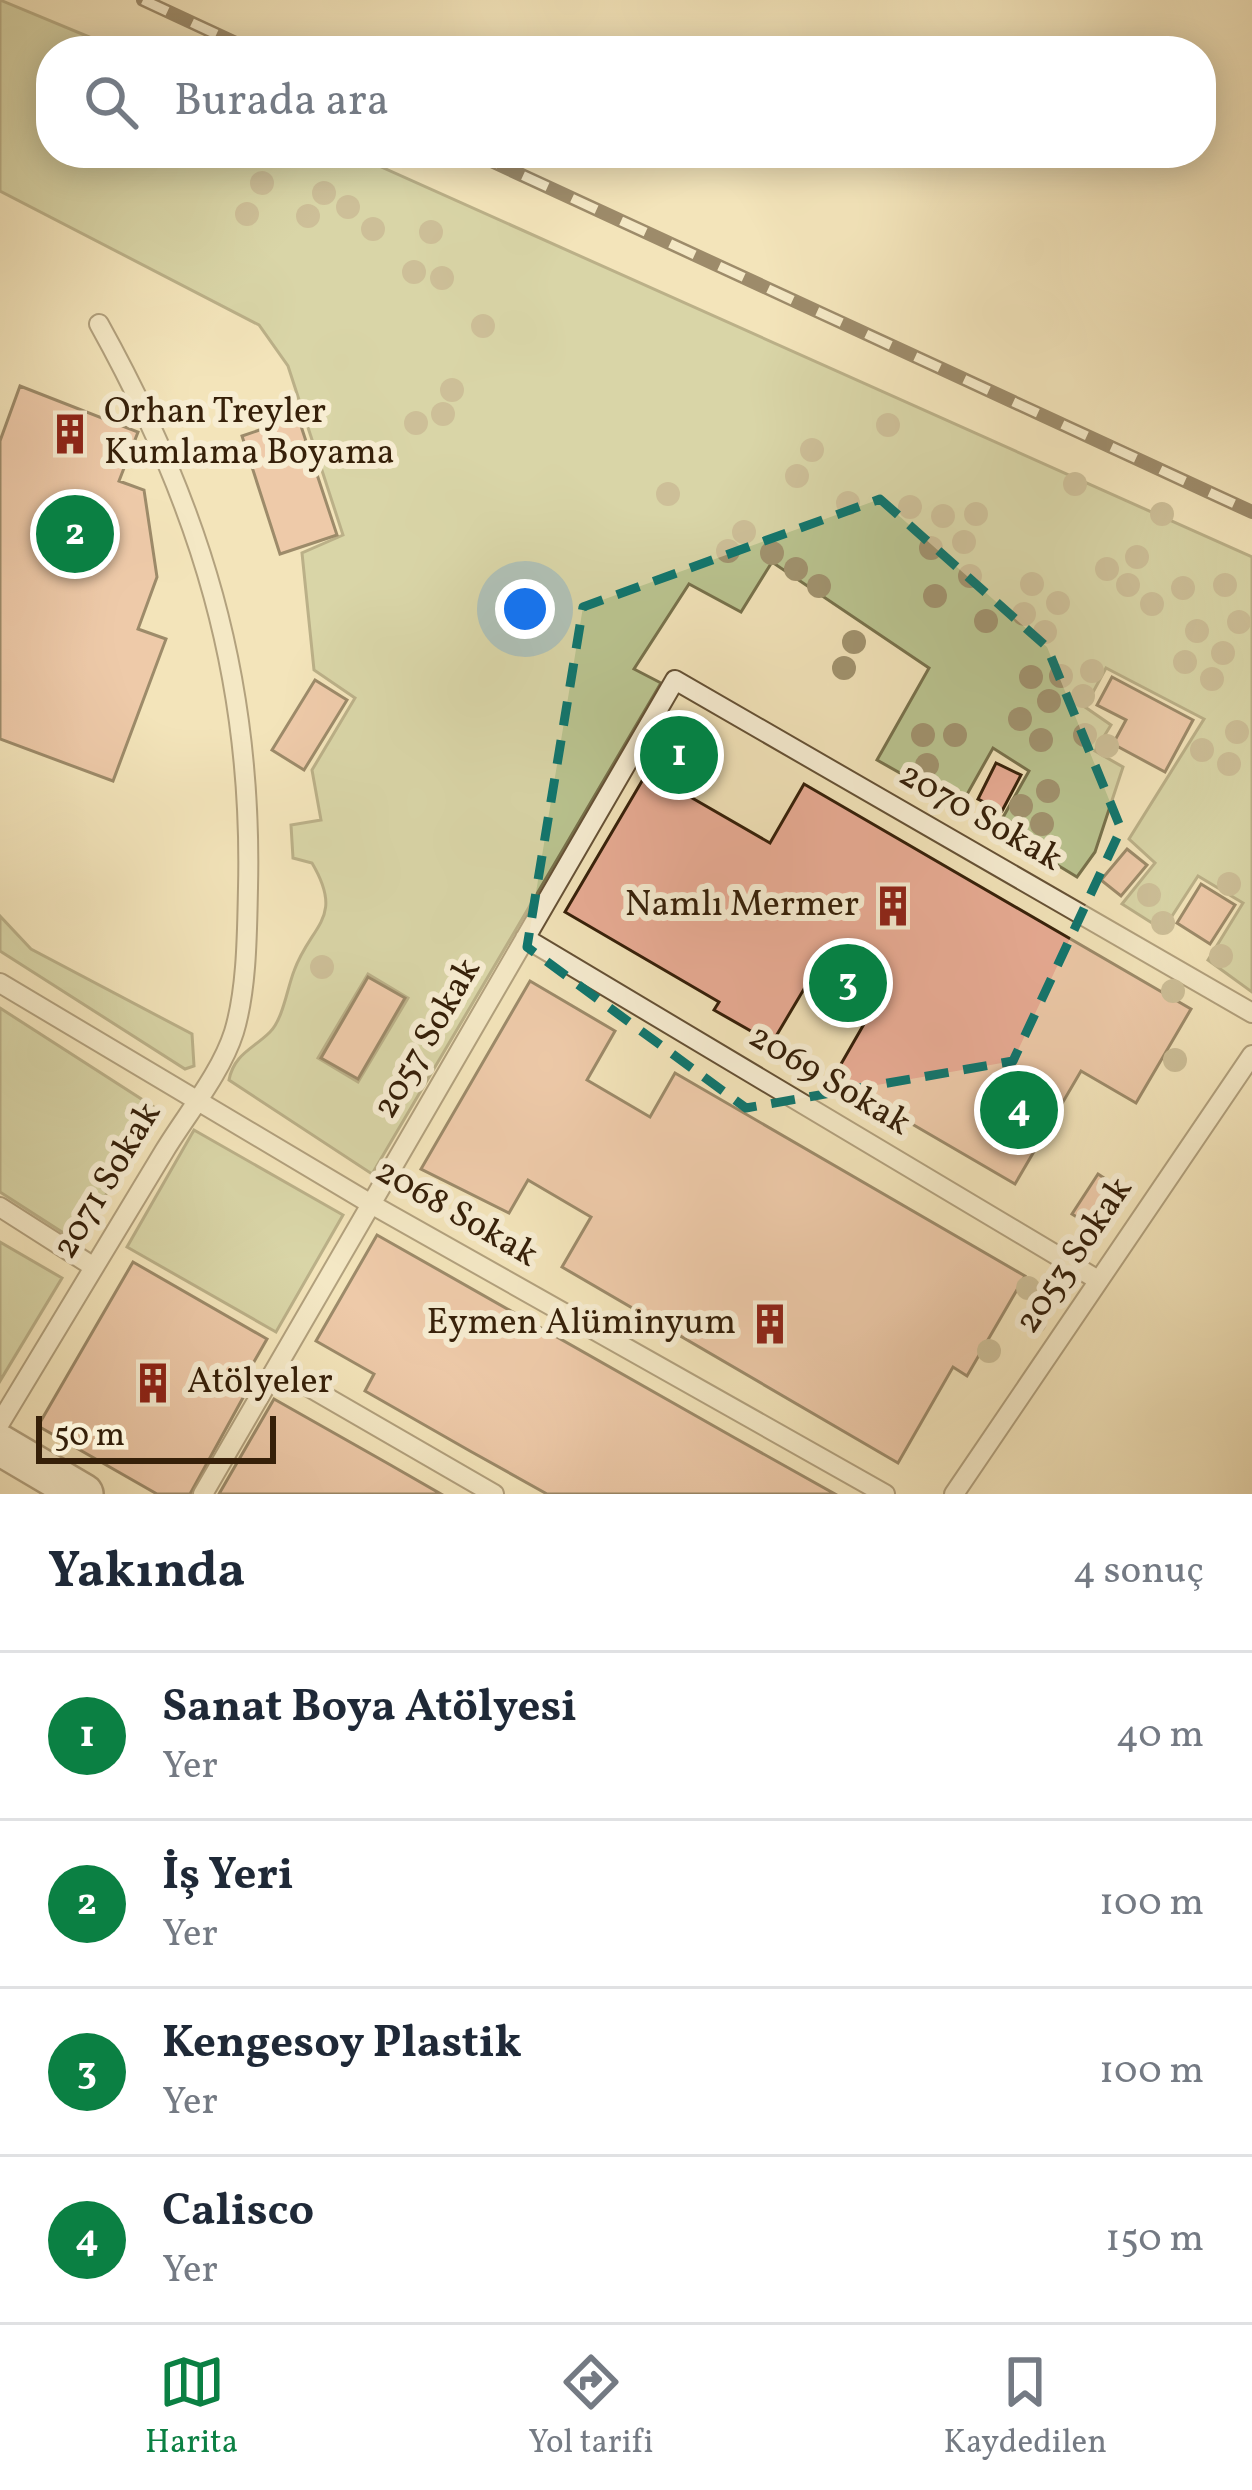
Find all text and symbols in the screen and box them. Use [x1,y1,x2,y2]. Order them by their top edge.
search box [36,36,1216,168]
icon: search [78,69,144,135]
text: Burada ara [174,71,389,134]
place label: Orhan Treyler Kumlama Boyama [104,388,395,479]
building icon: Orhan Treyler Kumlama Boyama [47,411,93,457]
pin: 2 [36,489,114,579]
your location [495,579,555,639]
pin: 1 [640,710,718,800]
street label: 2070 Sokak [889,751,1071,885]
place label: Namlı Mermer [625,881,859,931]
building icon: Namlı Mermer [870,883,916,929]
pin: 3 [809,938,887,1028]
street label: 2057 Sokak [362,949,494,1129]
street label: 2069 Sokak [739,1013,919,1149]
pin: 4 [980,1065,1058,1155]
street label: 2071 Sokak [41,1093,175,1269]
street label: 2068 Sokak [365,1147,547,1281]
street label: 2053 Sokak [1004,1168,1146,1344]
place label: Eymen Alüminyum [426,1299,736,1349]
building icon: Eymen Alüminyum [747,1301,793,1347]
place label: Atölyeler [187,1358,333,1408]
building icon: Atölyeler [130,1360,176,1406]
scale bar [36,1410,276,1463]
text: 50 m [54,1414,125,1460]
text: Yakında [48,1537,245,1608]
text: 4 sonuç [1073,1545,1204,1599]
text: Sanat Boya Atölyesi [162,1677,577,1740]
text: 1 [79,1709,95,1763]
text: 40 m [1116,1709,1204,1763]
text: Yer [162,1740,218,1794]
text: İş Yeri [162,1845,294,1908]
text: 2 [77,1877,97,1931]
text: 100 m [1099,1877,1204,1931]
text: Yer [162,1908,218,1962]
text: Kengesoy Plastik [162,2013,522,2076]
text: 3 [77,2045,97,2099]
text: 100 m [1099,2045,1204,2099]
text: Yer [162,2076,218,2130]
text: Calisco [162,2181,314,2244]
text: 4 [75,2213,99,2267]
text: 150 m [1105,2213,1204,2267]
text: Yer [162,2244,218,2298]
tab: Harita [145,2349,238,2467]
tab: Yol tarifi [528,2349,653,2467]
tab: Kaydedilen [944,2349,1107,2467]

